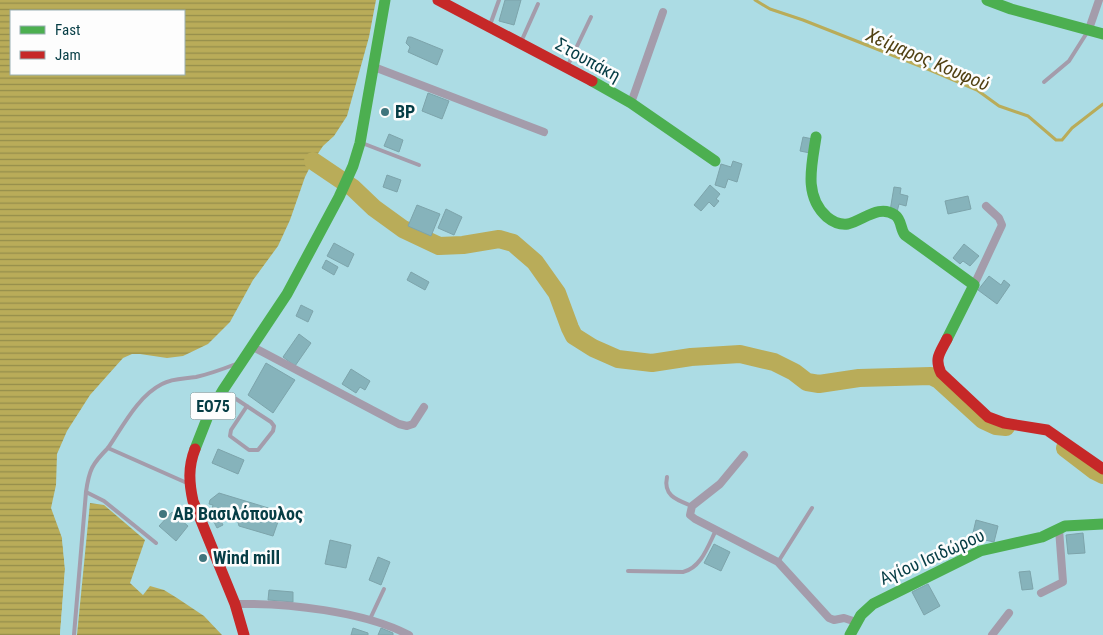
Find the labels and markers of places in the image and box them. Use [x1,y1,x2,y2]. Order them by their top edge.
place label: BP [395,101,415,122]
marker: BP [379,106,391,118]
place label: ΑΒ Βασιλόπουλος [173,503,303,524]
marker: ΑΒ Βασιλόπουλος [157,508,169,520]
place label: Wind mill [213,547,280,568]
marker: Wind mill [197,552,209,564]

